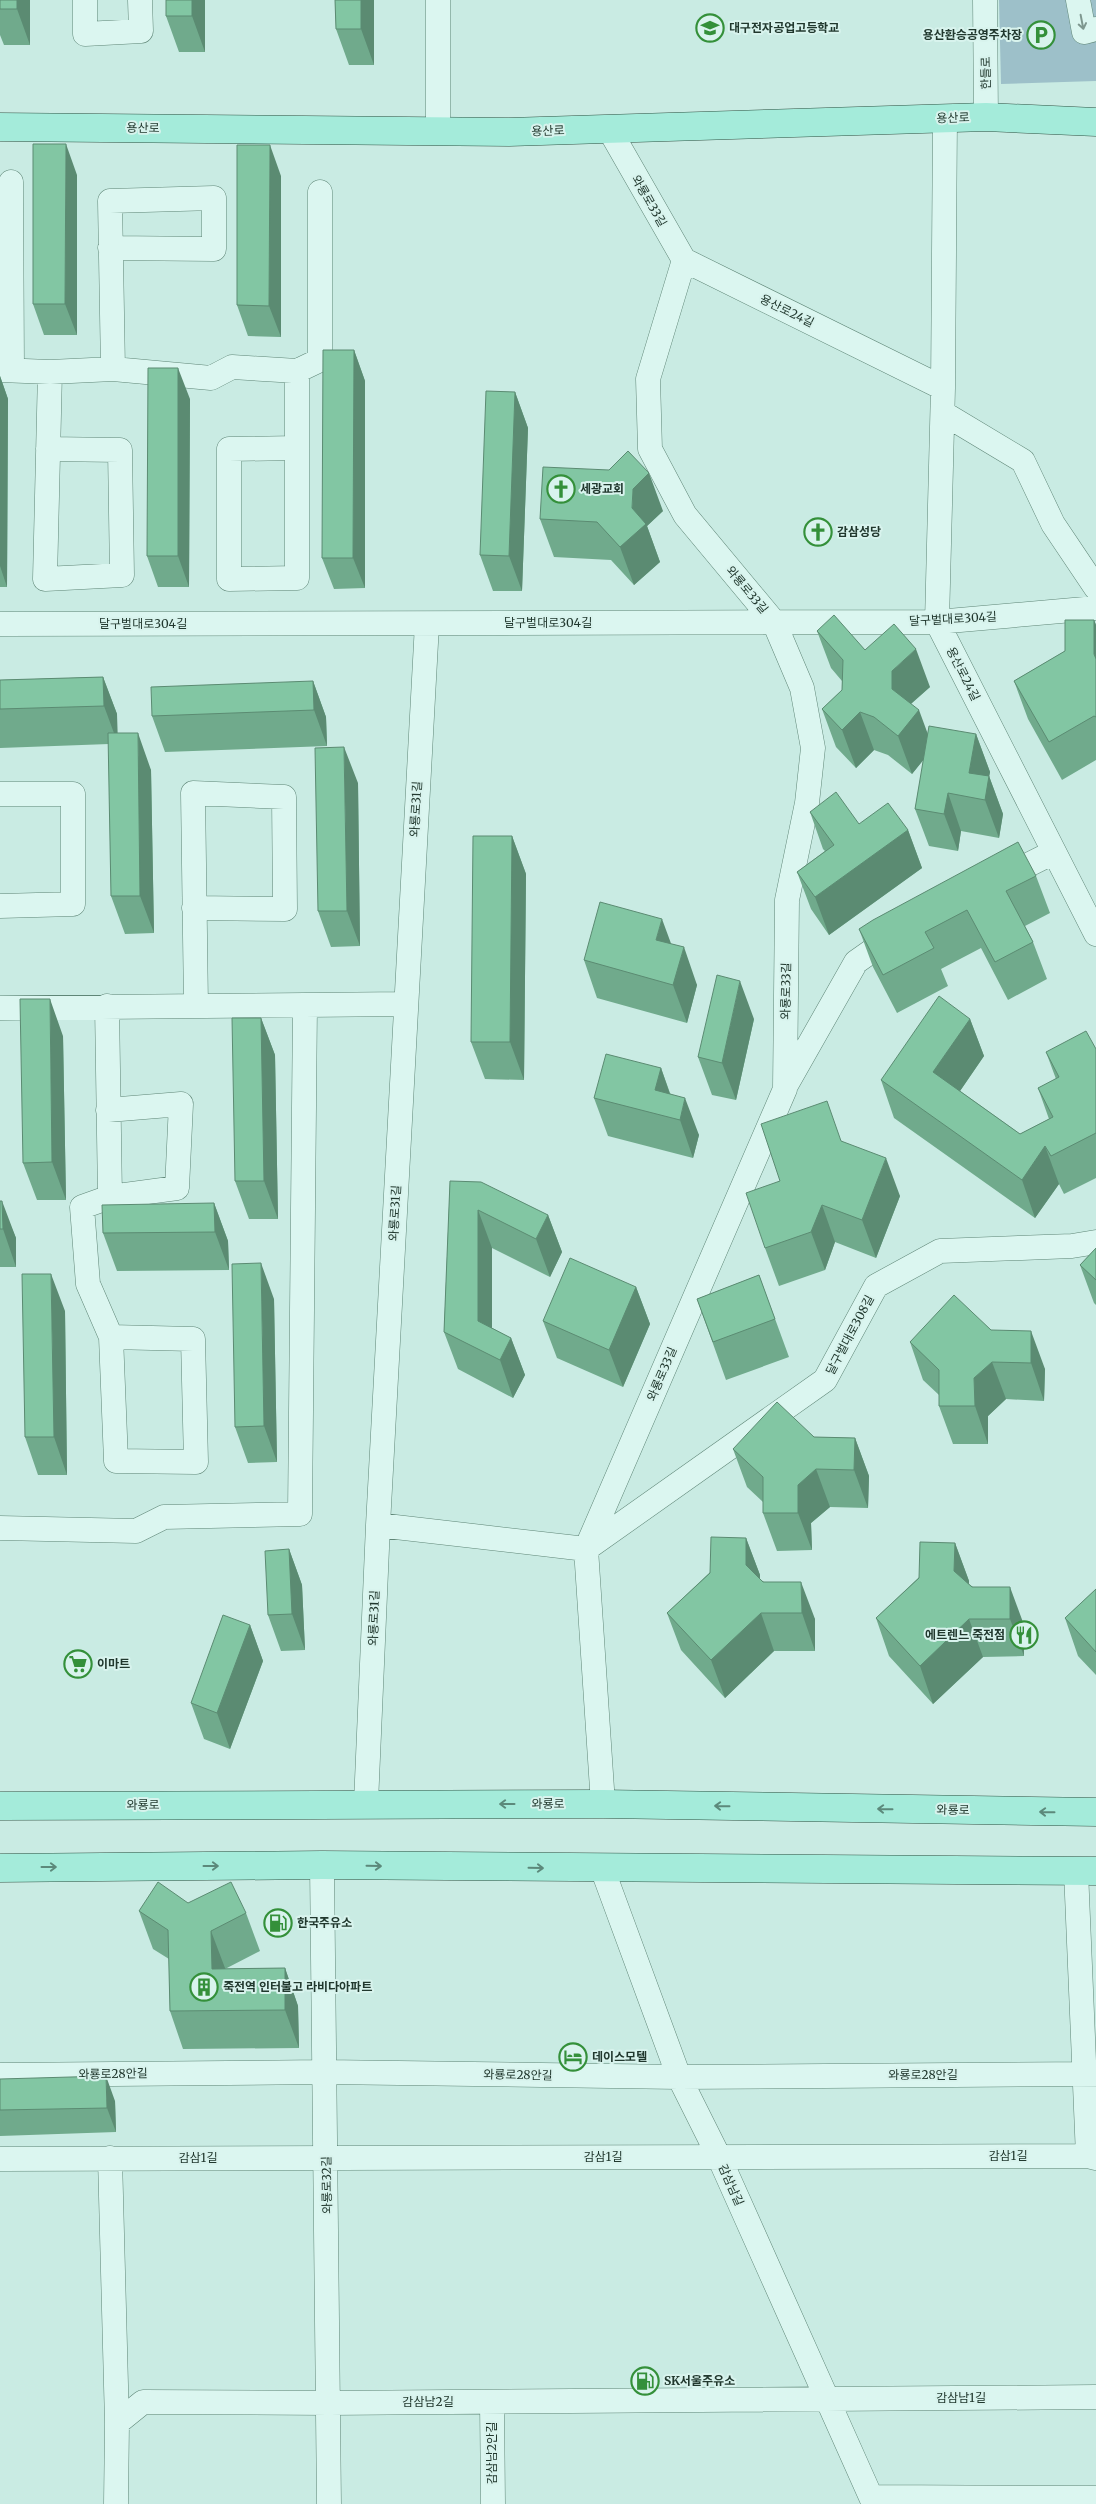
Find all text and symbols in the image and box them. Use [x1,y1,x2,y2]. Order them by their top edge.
school or university icon: 대구전자공업고등학교 [695,13,725,43]
one-way arrow [1078,13,1087,29]
place label: 대구전자공업고등학교 [729,20,839,35]
parking icon: 용산환승공영주차장 [1026,20,1056,50]
place label: 용산환승공영주차장 [923,27,1022,42]
street label: 한들로 [978,56,993,90]
street label: 용산로 [936,109,970,126]
street label: 용산로 [126,120,160,135]
street label: 용산로 [531,122,565,139]
street label: 와룡로33길 [629,172,670,229]
street label: 용산로24길 [758,291,817,330]
church icon: 세광교회 [546,474,576,504]
place label: 세광교회 [580,481,624,496]
church icon: 감삼성당 [803,517,833,547]
place label: 감삼성당 [837,524,881,539]
street label: 와룡로33길 [723,563,772,616]
street label: 달구벌대로304길 [909,609,997,628]
street label: 달구벌대로304길 [504,615,592,630]
street label: 달구벌대로304길 [99,616,187,631]
street label: 용산로24길 [944,644,983,703]
street label: 와룡로31길 [407,781,424,837]
street label: 와룡로33길 [778,962,793,1020]
street label: 와룡로31길 [386,1185,403,1241]
street label: 달구벌대로308길 [822,1292,877,1377]
street label: 와룡로33길 [643,1344,680,1403]
street label: 와룡로31길 [365,1590,382,1646]
restaurant icon: 에트렌느 죽전점 [1009,1620,1039,1650]
place label: 에트렌느 죽전점 [925,1627,1005,1642]
supermarket icon: 이마트 [63,1649,93,1679]
place label: 이마트 [97,1656,130,1671]
street label: 와룡로 [531,1796,565,1811]
street label: 와룡로 [126,1797,160,1812]
one-way arrow [500,1799,516,1809]
one-way arrow [715,1801,731,1811]
street label: 와룡로 [936,1802,970,1817]
one-way arrow [877,1804,894,1814]
one-way arrow [1040,1807,1056,1817]
one-way arrow [202,1861,219,1871]
one-way arrow [365,1861,381,1871]
one-way arrow [40,1862,56,1872]
one-way arrow [528,1863,544,1873]
fuel station icon: 한국주유소 [263,1908,293,1938]
place label: 한국주유소 [297,1915,352,1930]
building icon: 죽전역 인터불고 라비다아파트 [189,1972,219,2002]
place label: 죽전역 인터불고 라비다아파트 [223,1979,372,1994]
hotel icon: 데이스모텔 [558,2042,588,2072]
place label: 데이스모텔 [592,2049,647,2064]
street label: 와룡로28안길 [78,2065,148,2082]
street label: 와룡로28안길 [483,2066,553,2083]
street label: 와룡로28안길 [888,2067,958,2082]
street label: 감삼1길 [989,2148,1027,2163]
street label: 감삼1길 [584,2149,622,2164]
street label: 감삼1길 [179,2150,217,2165]
street label: 와룡로32길 [318,2156,335,2214]
street label: 감삼남길 [716,2162,747,2208]
fuel station icon: SK서울주유소 [630,2366,660,2396]
place label: SK서울주유소 [664,2373,735,2388]
street label: 감삼남1길 [936,2390,986,2405]
street label: 감삼남2길 [402,2394,454,2409]
street label: 감삼남2안길 [484,2422,499,2484]

